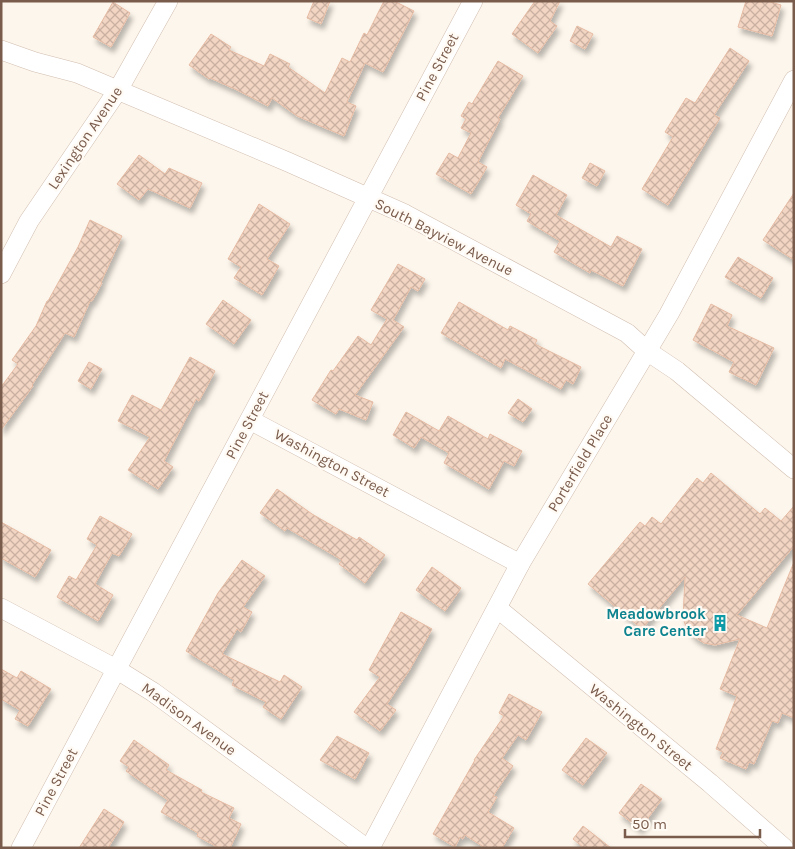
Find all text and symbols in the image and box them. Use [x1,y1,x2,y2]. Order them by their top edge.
street label: Pine Street [412,30,463,104]
street label: Lexington Avenue [44,83,126,193]
street label: South Bayview Avenue [372,194,516,280]
street label: Pine Street [222,388,273,462]
street label: Porterfield Place [544,411,616,515]
street label: Washington Street [271,425,393,501]
place label: Meadowbrook Care Center [606,605,706,640]
building icon: Meadowbrook Care Center [710,613,730,633]
street label: Madison Avenue [138,679,240,759]
street label: Washington Street [586,680,697,774]
street label: Pine Street [31,745,82,819]
scale bar [625,806,760,838]
text: 50 m [632,815,667,833]

